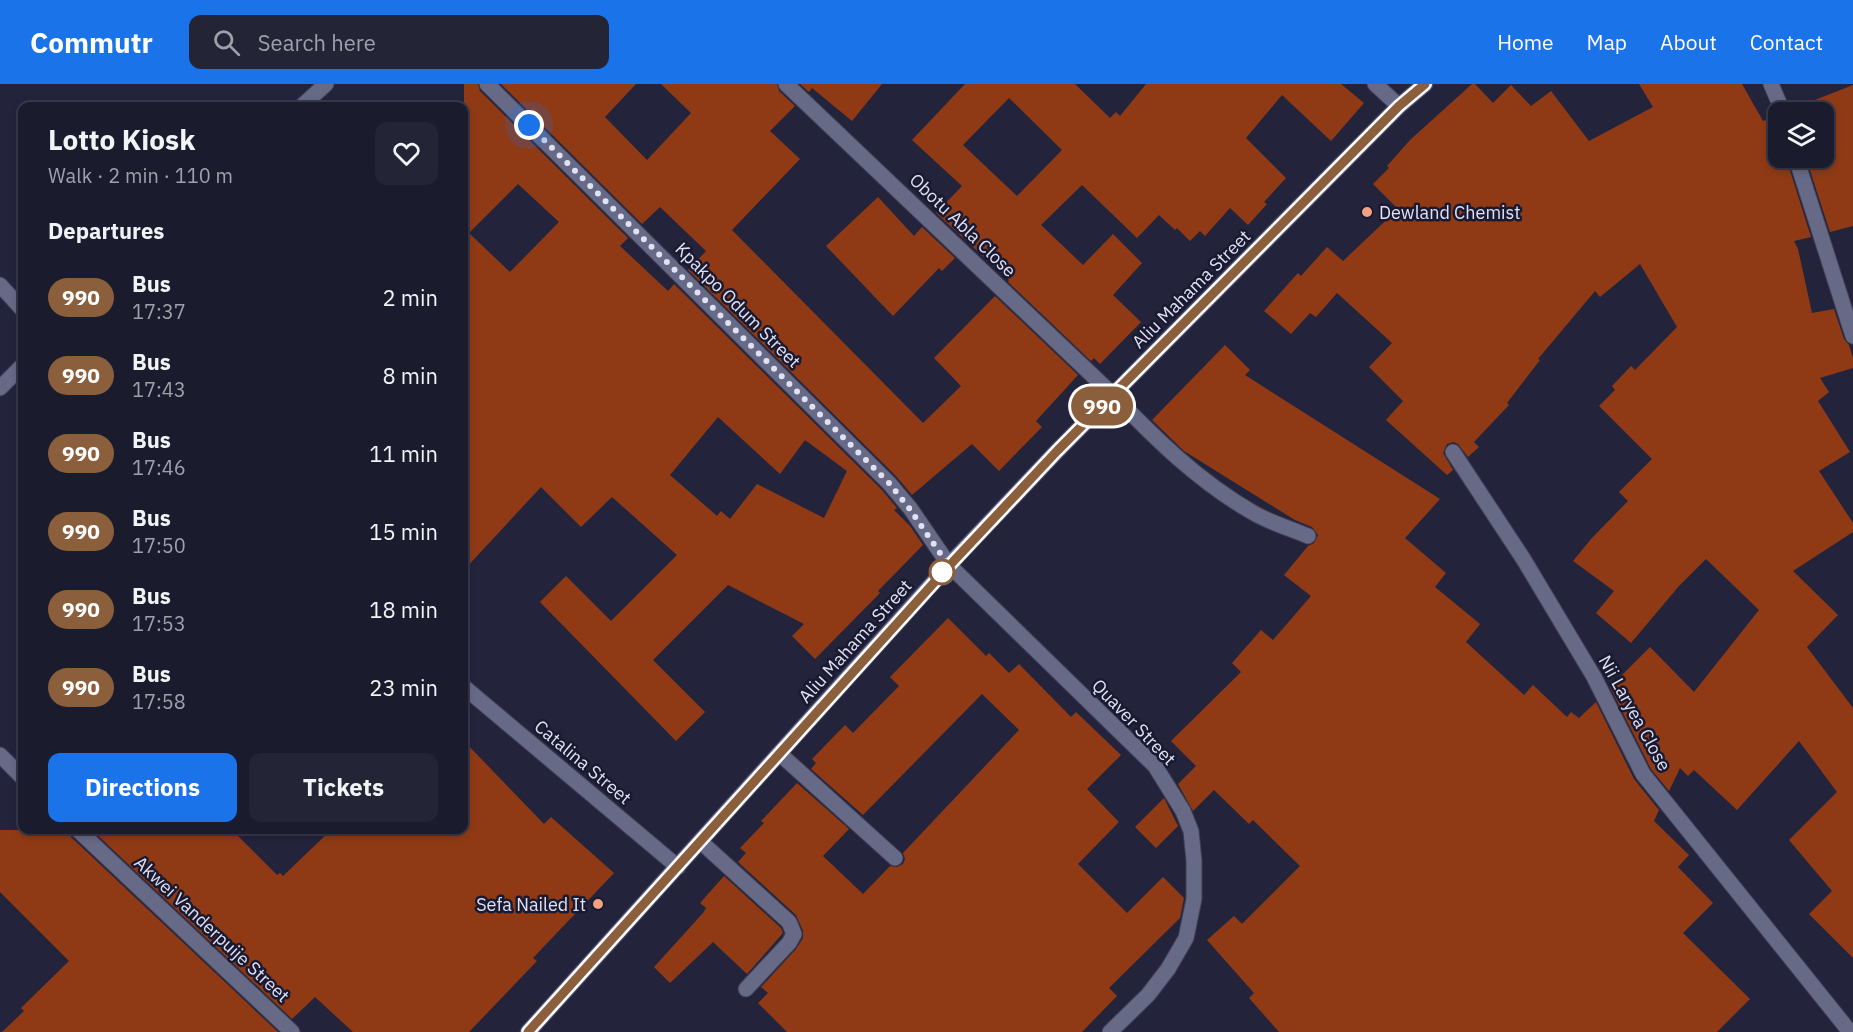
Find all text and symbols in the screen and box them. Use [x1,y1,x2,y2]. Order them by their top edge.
search box [189,15,609,69]
text: Commutr [30,24,153,61]
icon: search [210,26,243,59]
text: Search here [258,28,376,57]
text: Home [1497,28,1554,56]
text: Map [1587,28,1627,56]
text: About [1660,28,1717,56]
text: Contact [1750,28,1823,56]
map controls [1768,102,1834,168]
button: layers [1768,102,1834,168]
your location [514,110,544,140]
text: Lotto Kiosk [48,121,195,158]
button: heart [375,122,438,185]
text: Walk · 2 min · 110 m [48,162,233,189]
street label: Obotu Abla Close [905,168,1021,282]
place label: Dewland Chemist [1379,201,1521,224]
marker: Dewland Chemist [1360,205,1374,219]
text: Departures [48,216,164,245]
street label: Aliu Mahama Street [1127,225,1255,353]
street label: Kpakpo Odum Street [670,237,806,373]
text: Bus [132,269,171,298]
text: 990 [62,283,100,311]
text: 2 min [382,283,438,312]
text: 17:37 [132,298,186,325]
text: Bus [132,347,171,376]
text: 990 [62,361,100,389]
text: 8 min [382,361,438,390]
text: 17:43 [132,376,186,403]
line badge: 990 [1068,386,1136,426]
text: 990 [1083,392,1121,420]
text: Bus [132,425,171,454]
text: 990 [62,439,100,467]
text: 11 min [369,439,438,468]
text: 17:46 [132,454,186,481]
text: Bus [132,503,171,532]
text: 990 [62,517,100,545]
text: 15 min [369,517,438,546]
text: 17:50 [132,532,186,559]
unlabelled marker [929,559,955,585]
street label: Aliu Mahama Street [793,574,917,708]
text: Bus [132,581,171,610]
text: 990 [62,595,100,623]
text: 18 min [369,595,438,624]
text: 17:53 [132,610,186,637]
street label: Nii Laryea Close [1594,651,1676,775]
text: Bus [132,659,171,688]
text: 990 [62,673,100,701]
text: 23 min [369,673,438,702]
street label: Quaver Street [1087,674,1181,770]
text: 17:58 [132,688,186,715]
street label: Catalina Street [530,715,636,809]
button: Directions [48,753,237,822]
button: Tickets [249,753,438,822]
street label: Akwei Vanderpuije Street [130,851,294,1007]
place label: Sefa Nailed It [476,893,586,916]
marker: Sefa Nailed It [591,897,605,911]

